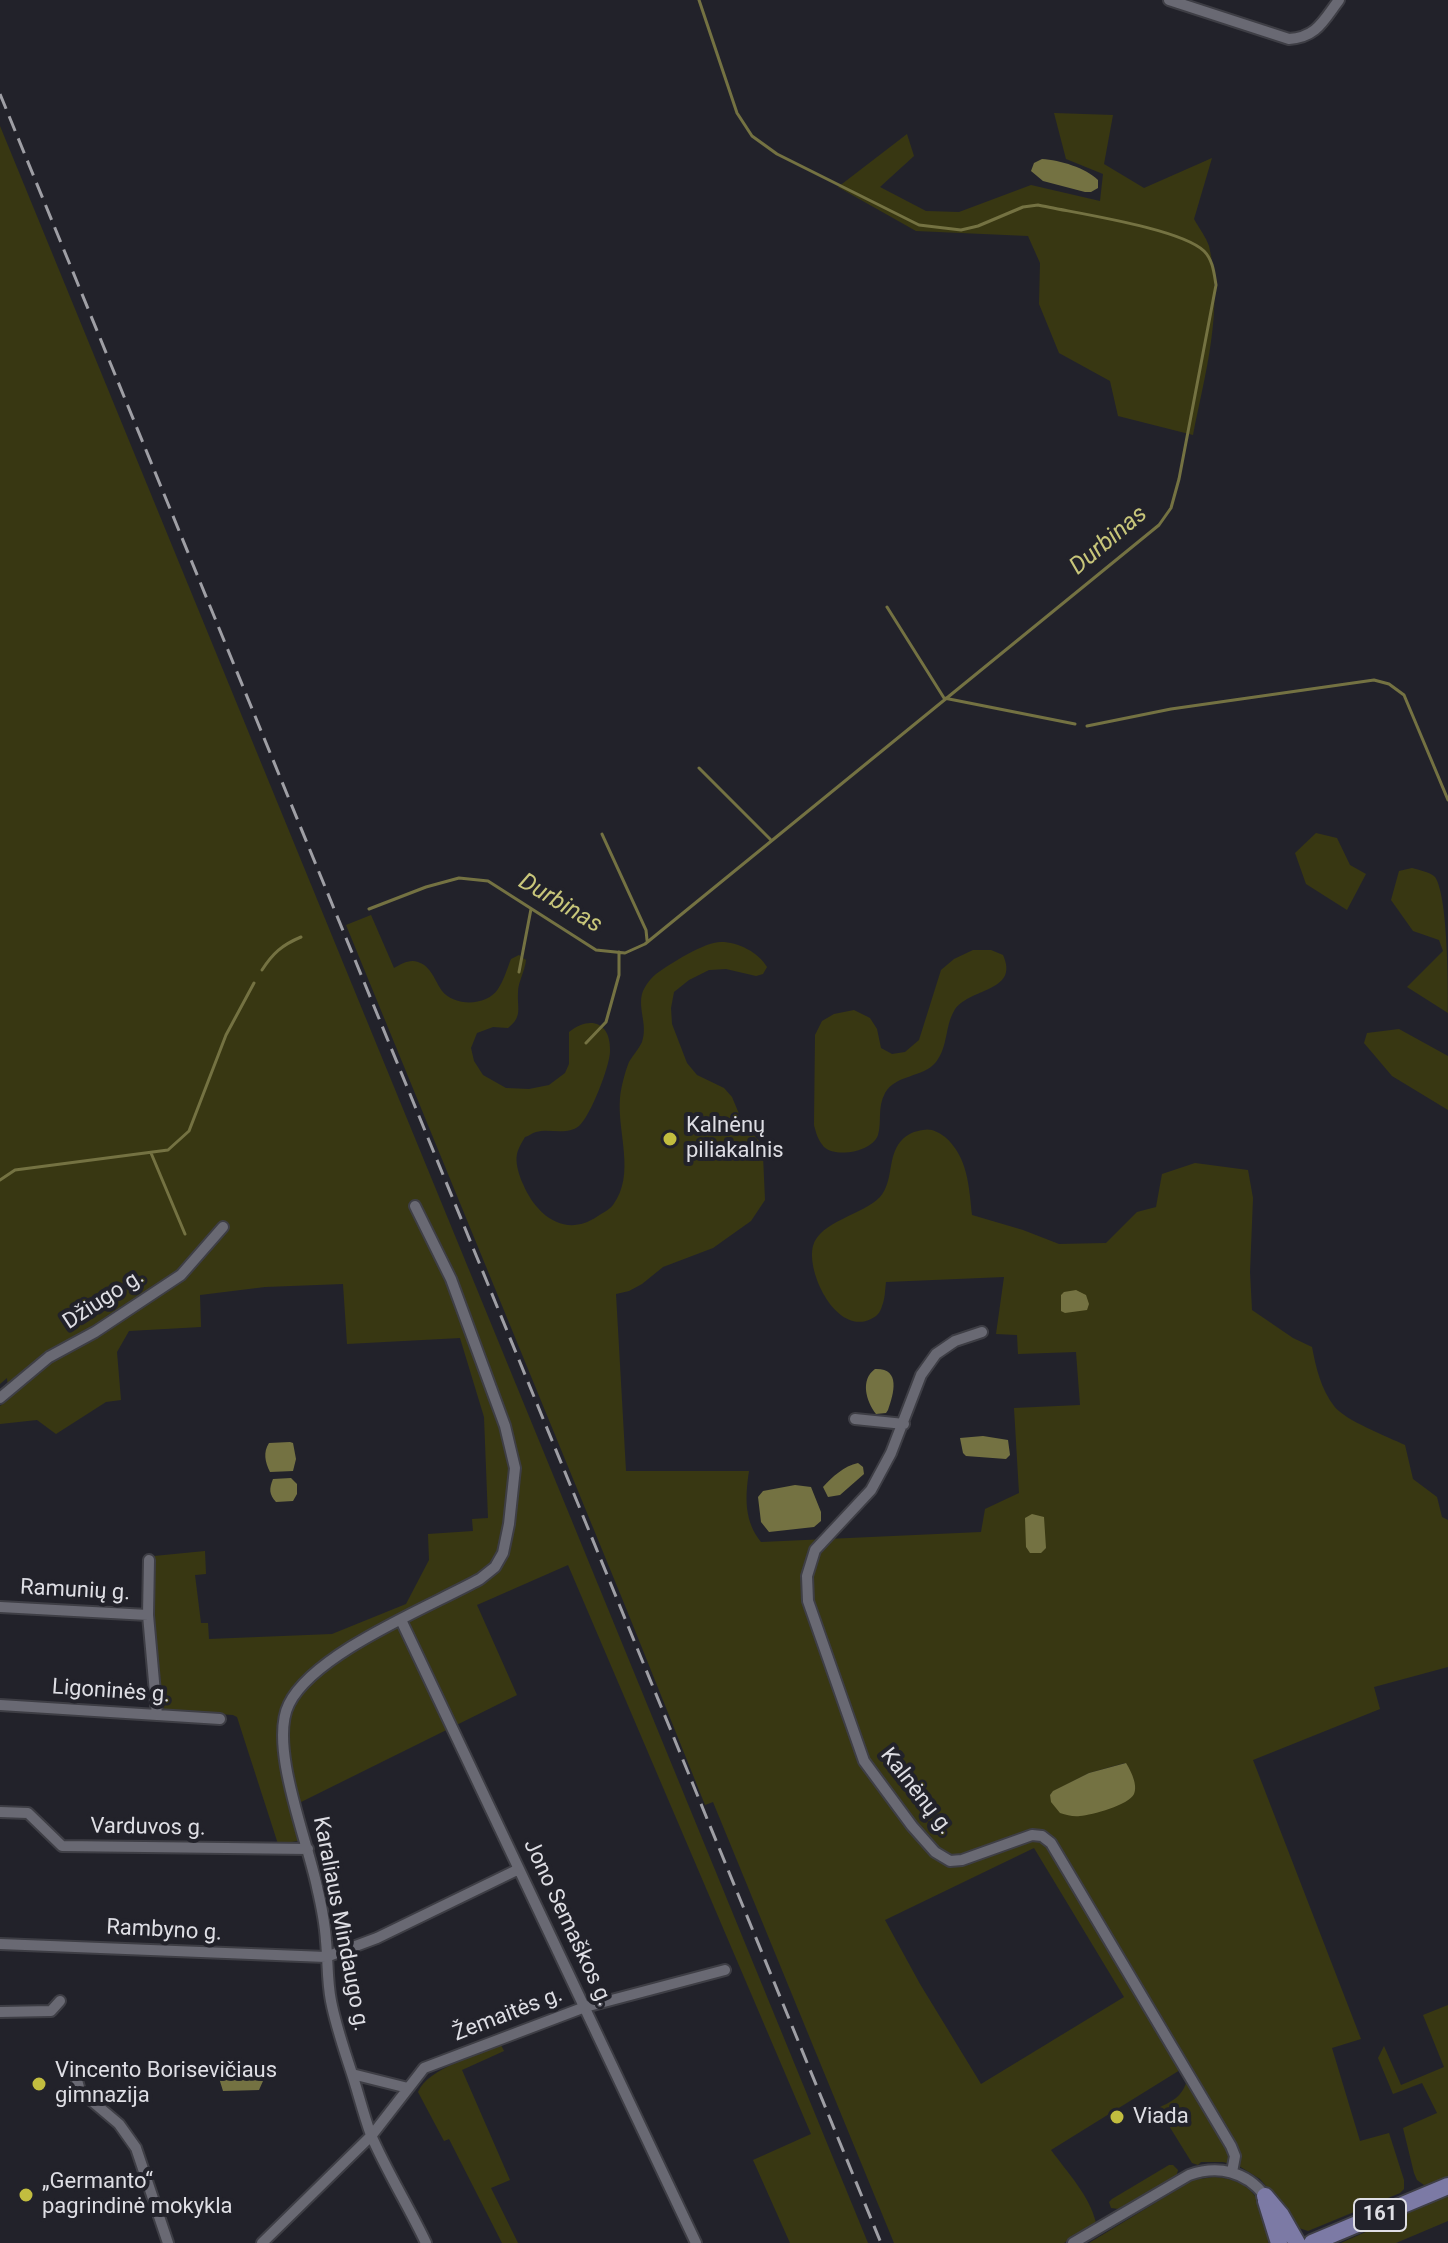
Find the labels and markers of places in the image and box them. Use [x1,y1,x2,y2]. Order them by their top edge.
place label: Kalnėnų piliakalnis [686,1113,784,1164]
marker: Kalnėnų piliakalnis [661,1130,679,1148]
place label: Vincento Borisevičiaus gimnazija [55,2058,277,2110]
marker: Vincento Borisevičiaus gimnazija [30,2075,48,2093]
place label: Viada [1133,2104,1189,2130]
marker: Viada [1108,2108,1126,2126]
place label: „Germanto“ pagrindinė mokykla [42,2169,233,2220]
marker: „Germanto“ pagrindinė mokykla [17,2186,35,2204]

